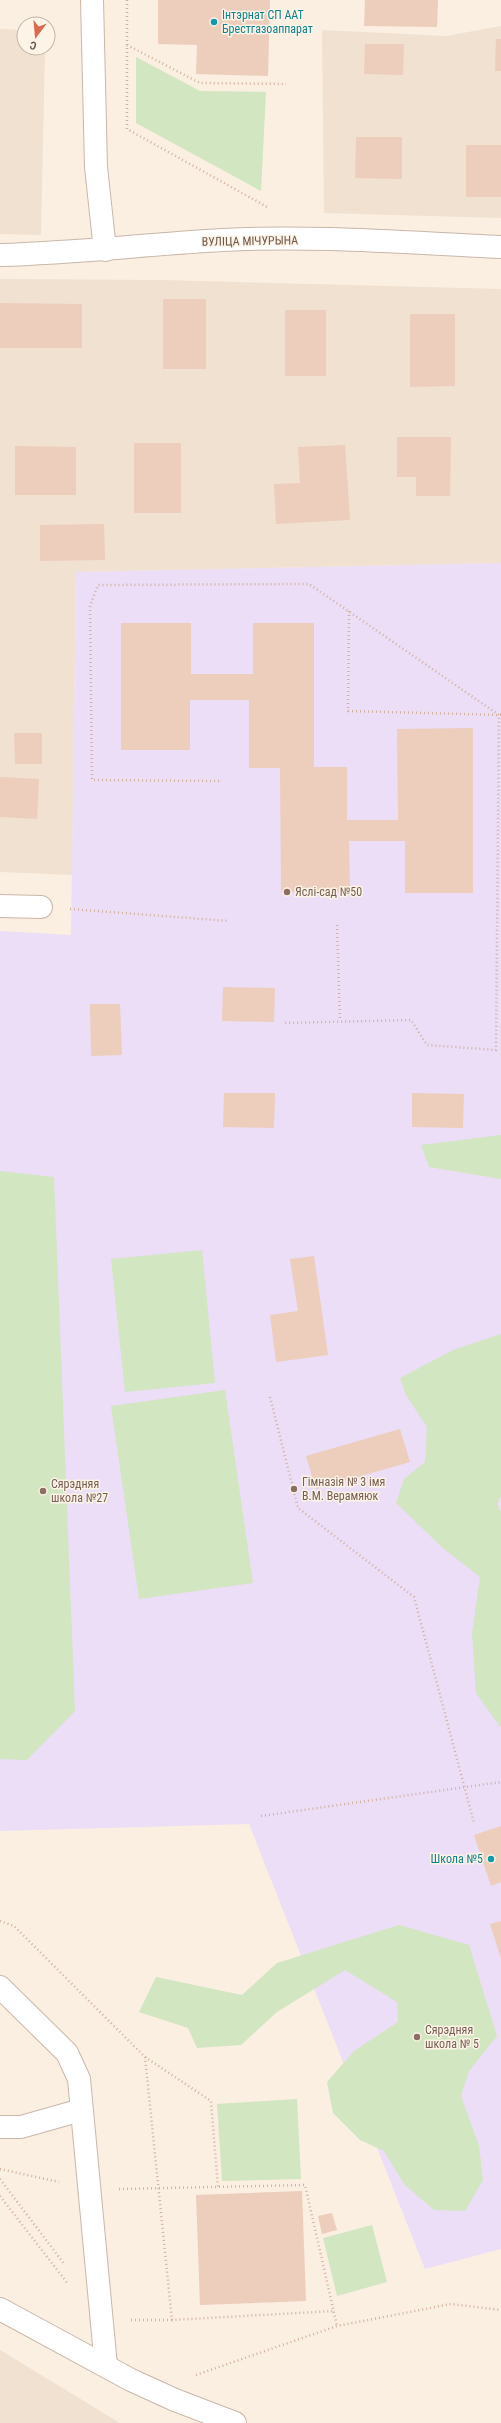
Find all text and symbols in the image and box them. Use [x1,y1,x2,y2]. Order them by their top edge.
place label: Інтэрнат СП ААТ Брестгазоаппарат [222,8,313,36]
north arrow [16,16,56,56]
marker: Інтэрнат СП ААТ Брестгазоаппарат [209,17,219,27]
text: С [29,38,38,52]
street label: ВУЛІЦА МІЧУРЫНА [202,233,298,249]
place label: Яслі-сад №50 [295,885,362,899]
marker: Яслі-сад №50 [282,887,292,897]
place label: Гімназія № 3 імя В.М. Верамяюк [302,1475,385,1503]
place label: Сярэдняя школа №27 [51,1477,108,1505]
marker: Гімназія № 3 імя В.М. Верамяюк [289,1484,299,1494]
marker: Сярэдняя школа №27 [38,1486,48,1496]
place label: Школа №5 [430,1852,483,1866]
marker: Школа №5 [486,1854,496,1864]
place label: Сярэдняя школа № 5 [425,2023,479,2051]
marker: Сярэдняя школа № 5 [412,2032,422,2042]

